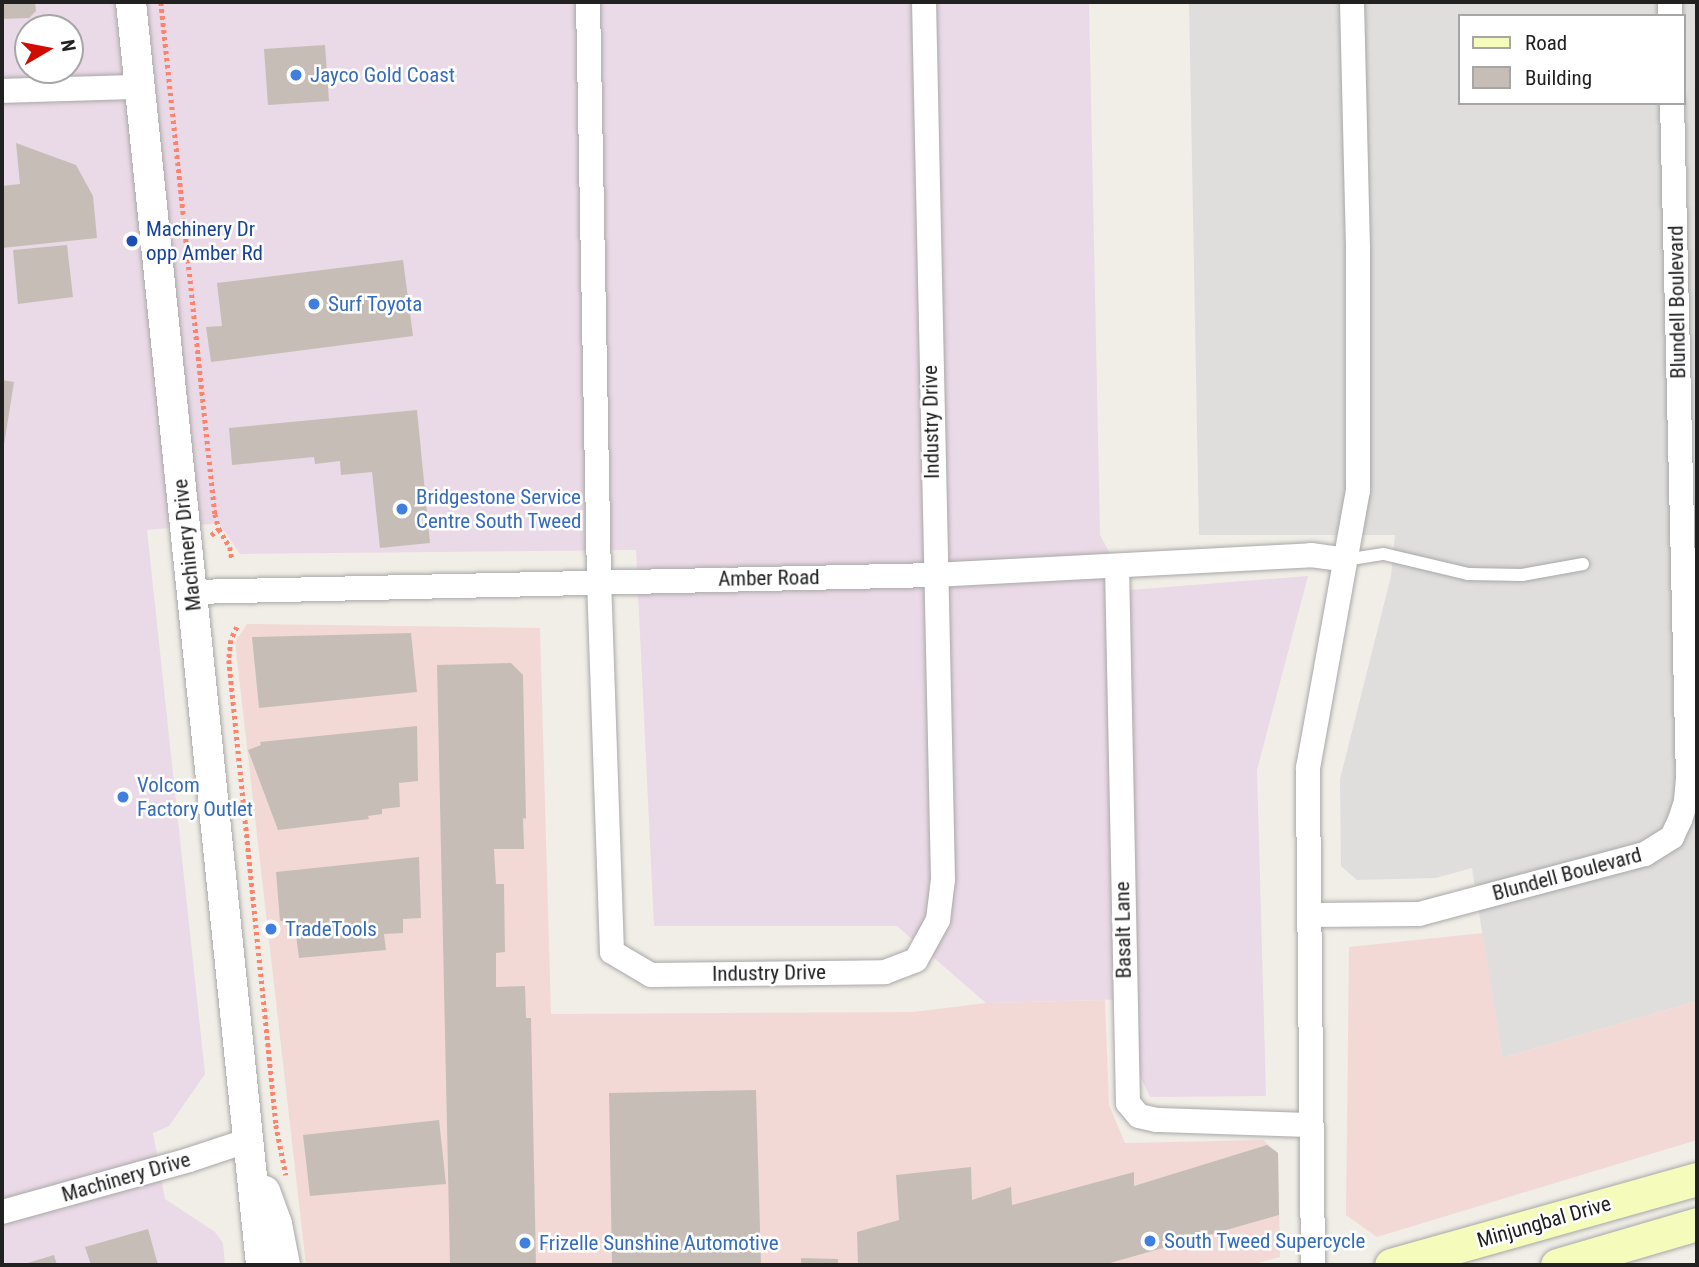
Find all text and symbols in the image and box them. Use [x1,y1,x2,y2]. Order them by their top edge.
north arrow [14,14,84,84]
legend [1458,14,1685,105]
text: Road [1525,31,1567,55]
text: N [56,38,81,53]
place label: Jayco Gold Coast [310,62,455,88]
text: Building [1525,66,1592,90]
marker: Jayco Gold Coast [288,67,304,83]
place label: Machinery Dr opp Amber Rd [146,216,263,266]
street label: Blundell Boulevard [1663,225,1691,379]
marker: Machinery Dr opp Amber Rd [124,233,140,249]
place label: Surf Toyota [328,291,423,317]
marker: Surf Toyota [306,296,322,312]
street label: Industry Drive [917,365,945,479]
street label: Machinery Drive [168,478,206,612]
place label: Bridgestone Service Centre South Tweed [416,484,582,534]
marker: Bridgestone Service Centre South Tweed [394,501,410,517]
street label: Amber Road [718,565,820,591]
place label: Volcom Factory Outlet [137,772,253,822]
marker: Volcom Factory Outlet [115,789,131,805]
street label: Blundell Boulevard [1490,842,1644,906]
street label: Basalt Lane [1110,881,1136,979]
place label: TradeTools [285,916,377,942]
marker: TradeTools [263,921,279,937]
street label: Industry Drive [712,959,826,987]
street label: Machinery Drive [59,1147,193,1207]
street label: Minjungbal Drive [1474,1191,1614,1253]
place label: South Tweed Supercycle [1164,1228,1366,1254]
place label: Frizelle Sunshine Automotive [539,1230,779,1256]
marker: South Tweed Supercycle [1142,1233,1158,1249]
marker: Frizelle Sunshine Automotive [517,1235,533,1251]

